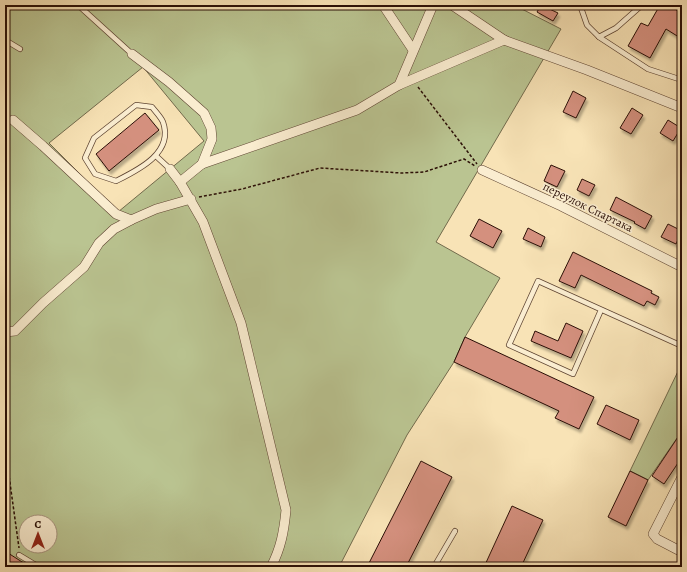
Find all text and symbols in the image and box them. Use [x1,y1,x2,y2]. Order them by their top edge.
street label: переулок Спартака [540,178,636,236]
north arrow [18,514,58,554]
text: С [35,517,42,532]

